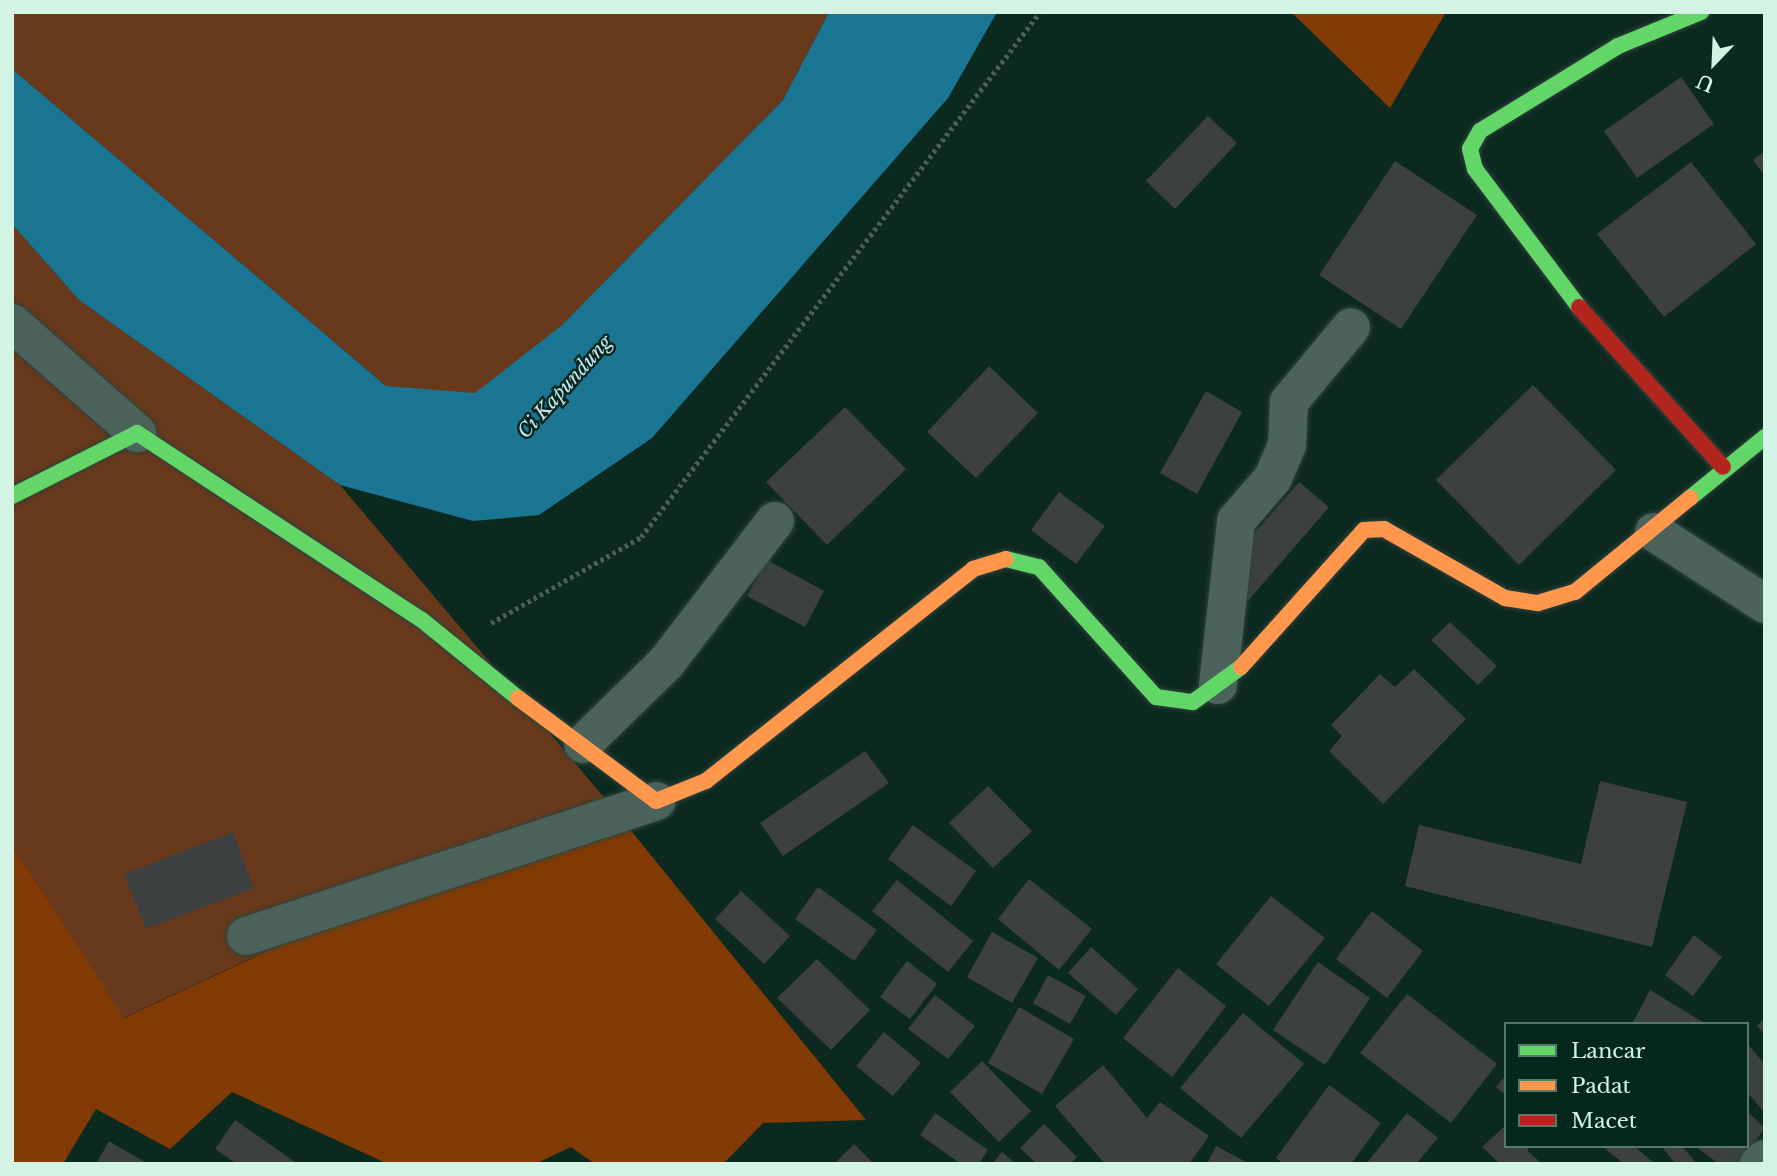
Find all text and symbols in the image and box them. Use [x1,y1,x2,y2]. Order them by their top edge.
north arrow [1679,28,1749,98]
text: U [1693,69,1718,97]
water label: Ci Kapundung [513,331,617,443]
legend [1504,1022,1749,1148]
text: Lancar [1571,1038,1645,1064]
text: Padat [1571,1073,1631,1099]
text: Macet [1571,1108,1637,1134]

